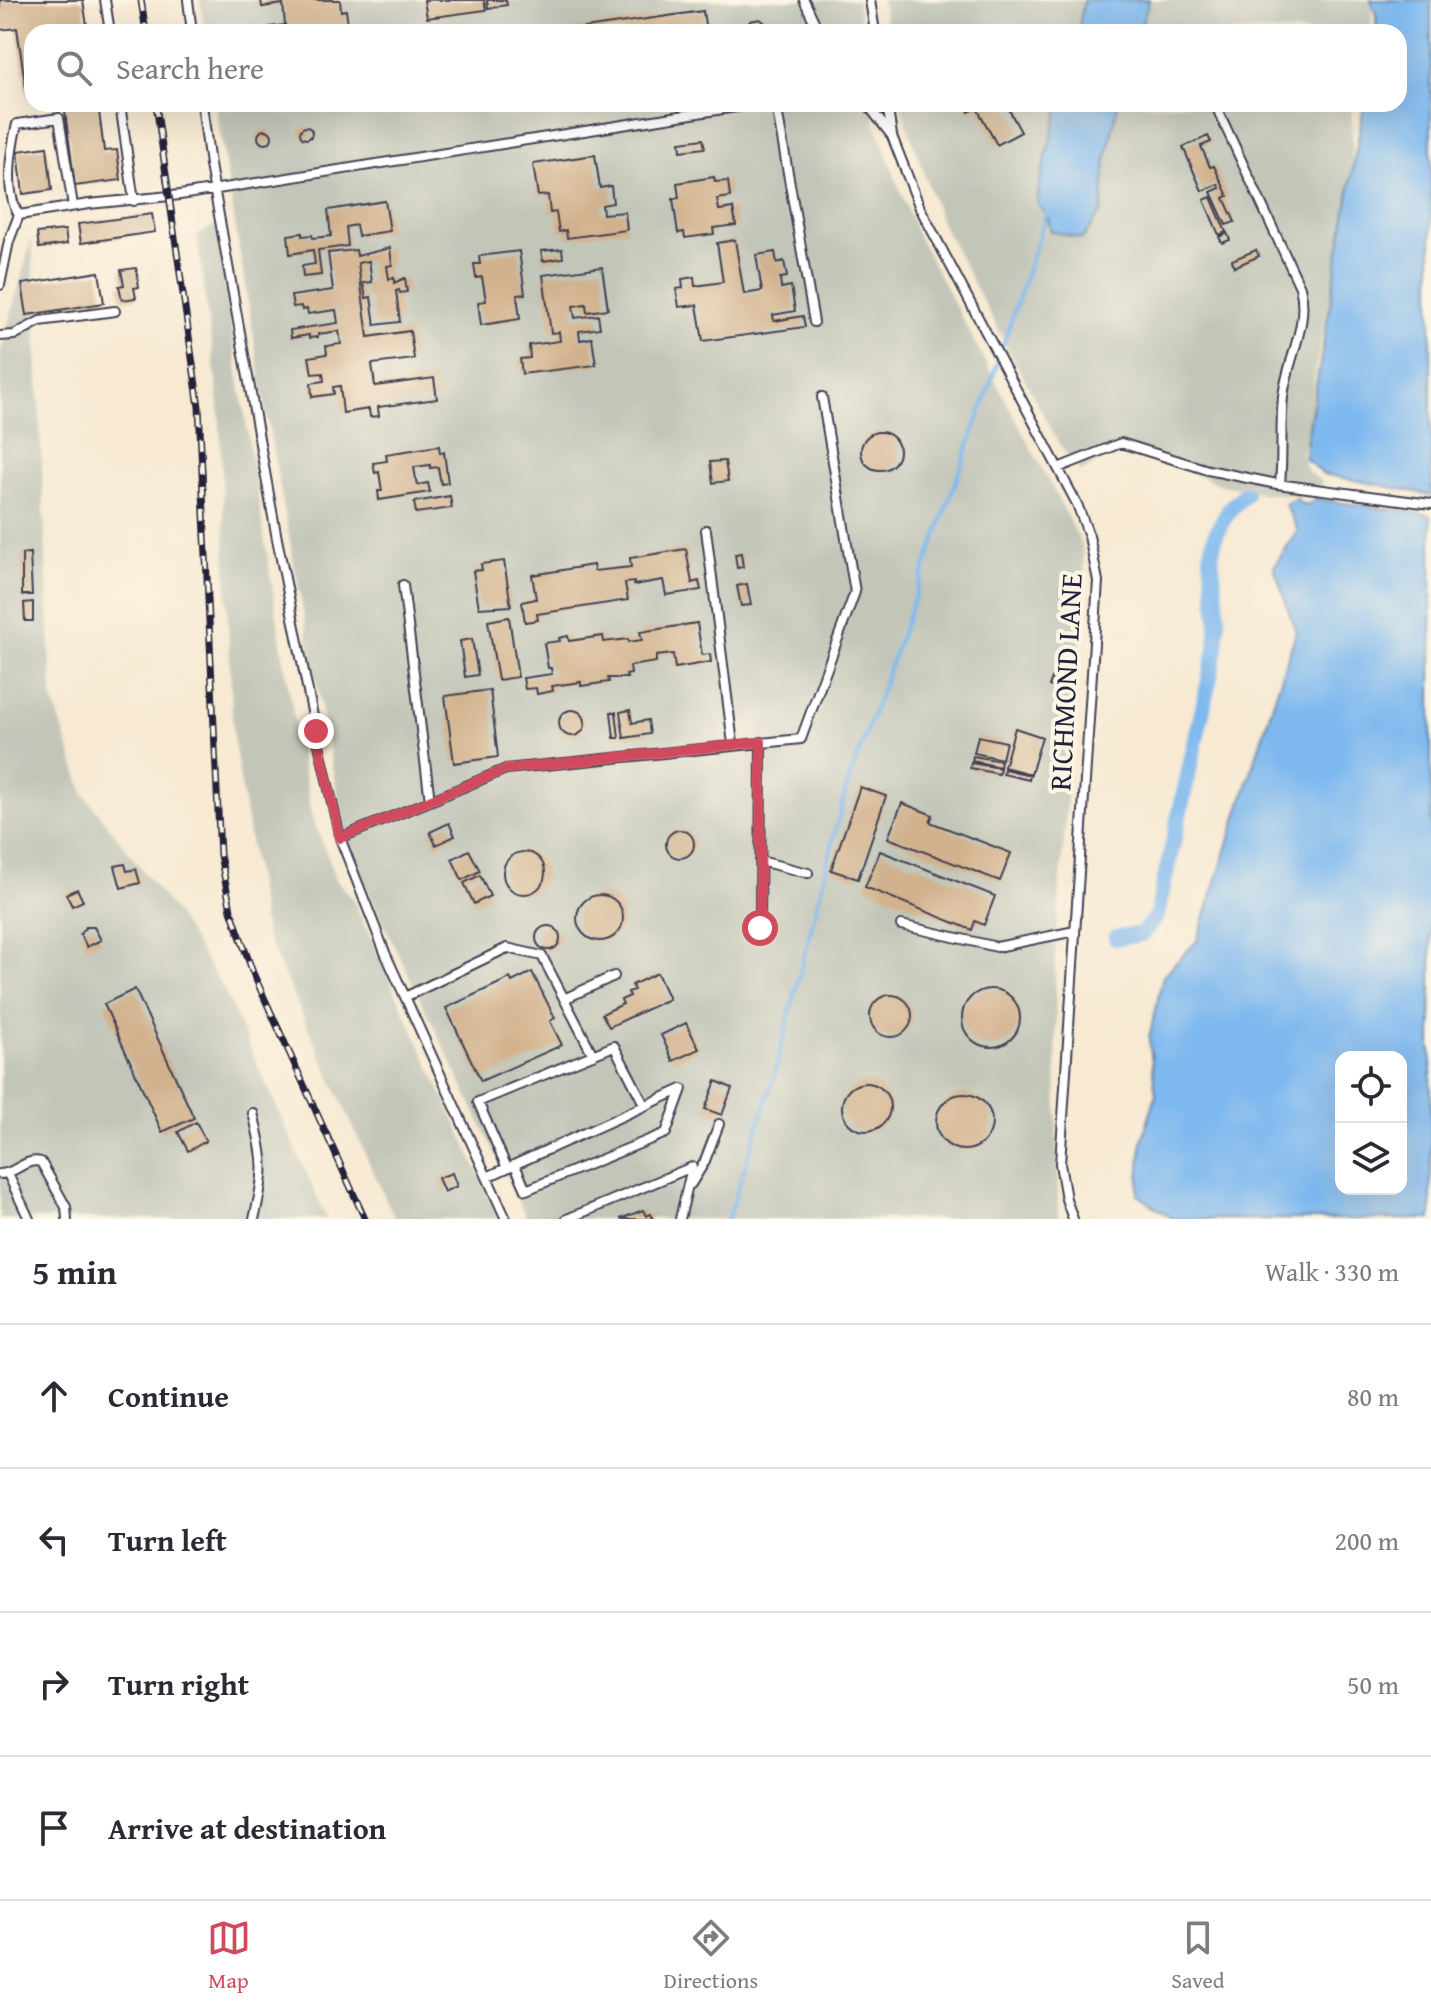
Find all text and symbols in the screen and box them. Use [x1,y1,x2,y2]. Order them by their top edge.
search box [24,24,1407,112]
icon: search [52,46,96,90]
text: Search here [116,46,264,90]
street label: RICHMOND LANE [1037,572,1093,792]
route end [298,713,334,749]
route start [742,910,778,946]
map controls [1335,1051,1407,1195]
button: locate [1335,1051,1407,1123]
button: layers [1335,1123,1407,1195]
text: 5 min [32,1247,117,1296]
text: Walk · 330 m [1265,1252,1399,1291]
icon: ahead [32,1374,76,1418]
text: Continue [108,1374,229,1418]
text: 80 m [1347,1377,1399,1416]
icon: left [32,1518,76,1562]
text: Turn left [108,1518,227,1562]
text: 200 m [1334,1521,1399,1560]
icon: right [32,1662,76,1706]
text: Turn right [108,1662,249,1706]
text: 50 m [1347,1665,1399,1704]
icon: arrive [32,1806,76,1850]
text: Arrive at destination [108,1806,386,1850]
tab: Map [207,1916,251,1996]
tab: Directions [664,1916,758,1996]
tab: Saved [1171,1916,1224,1996]

